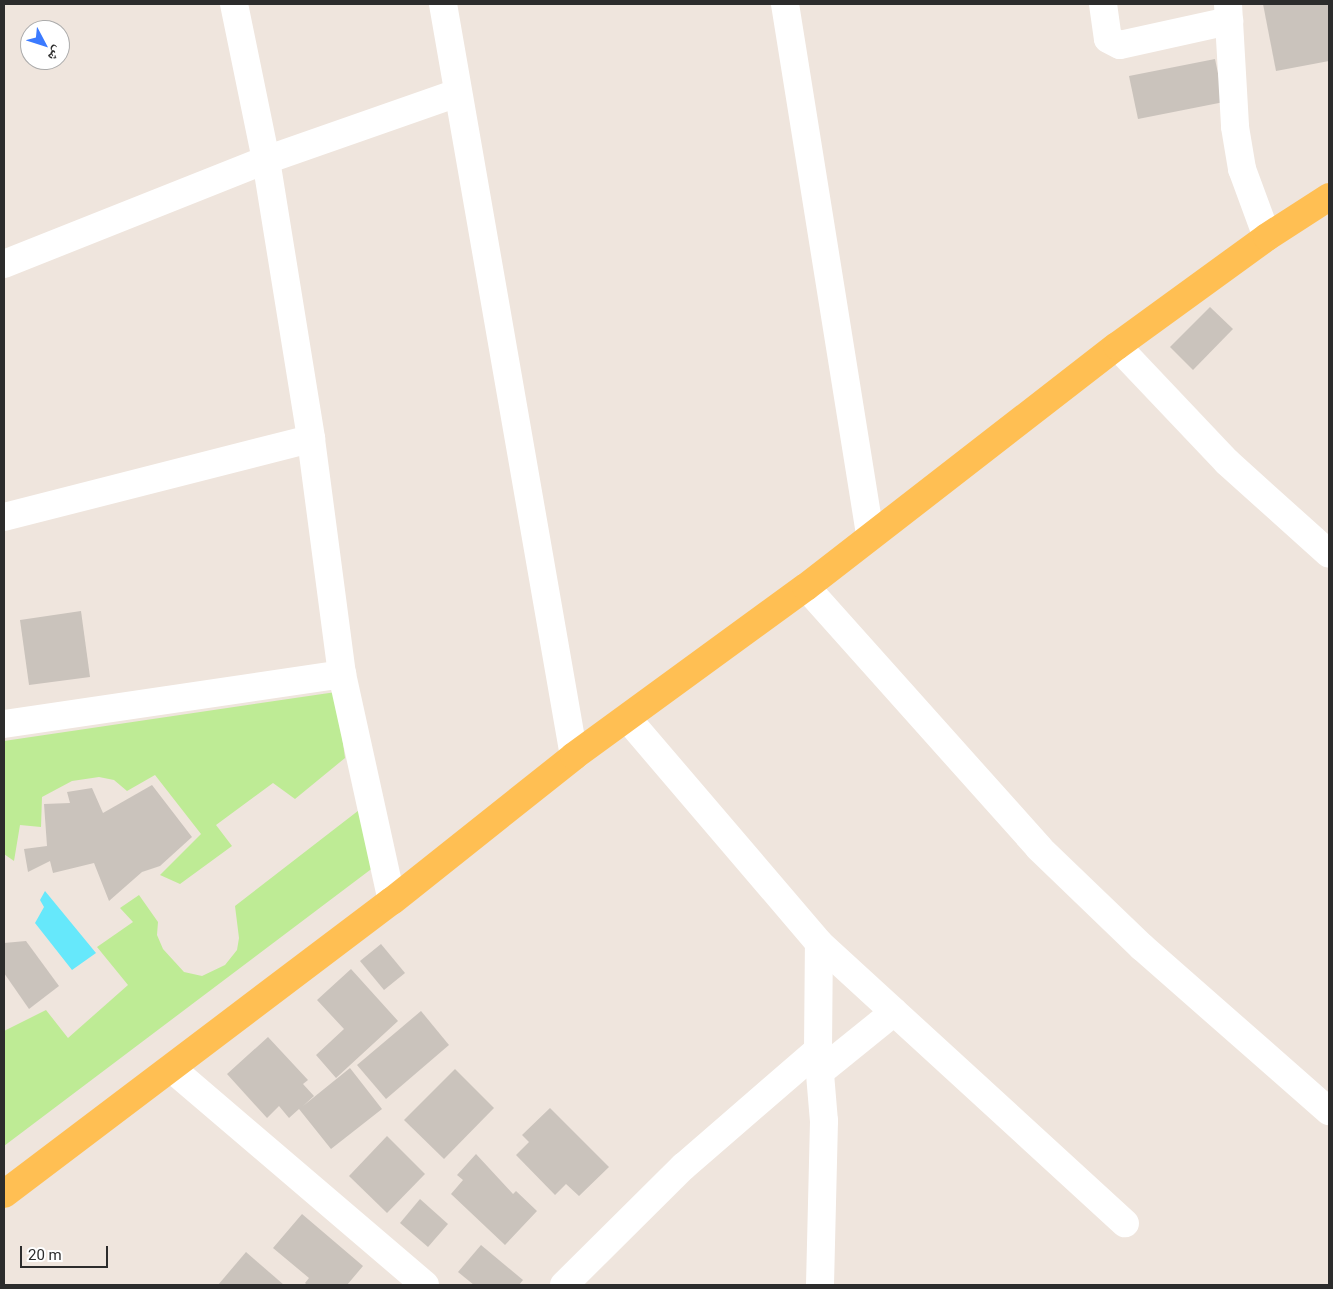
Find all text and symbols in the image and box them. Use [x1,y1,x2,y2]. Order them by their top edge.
north arrow [20,20,70,70]
text: ش [45,43,67,65]
scale bar [22,1236,110,1268]
text: 20 m [28,1246,62,1264]

